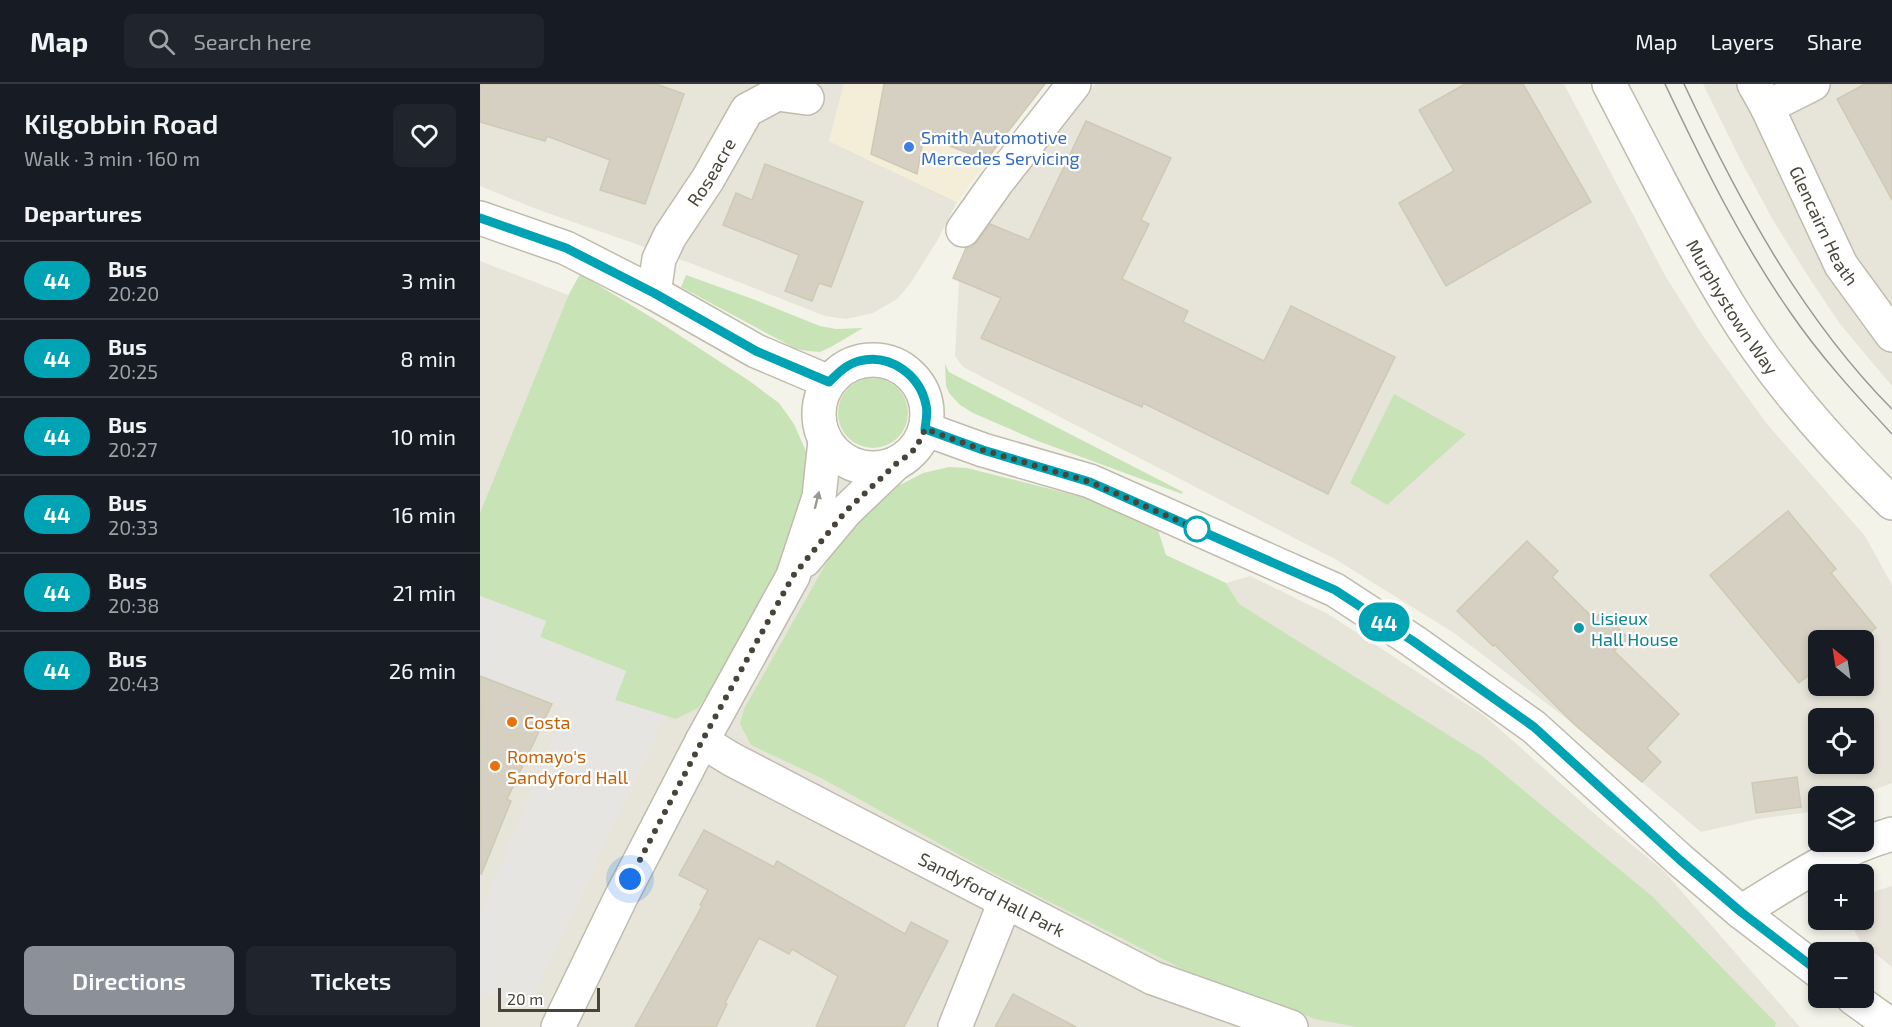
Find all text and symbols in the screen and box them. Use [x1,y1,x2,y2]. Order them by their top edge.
search box [124,14,544,68]
text: Map [30,24,88,58]
icon: search [145,25,178,58]
text: Search here [193,28,312,54]
text: Map [1635,29,1677,54]
text: Layers [1710,29,1774,54]
text: Share [1807,29,1862,54]
button: heart [393,104,456,167]
text: Kilgobbin Road [24,106,218,140]
place label: Smith Automotive Mercedes Servicing [921,126,1080,169]
street label: Roseacre [682,134,740,210]
marker: Smith Automotive Mercedes Servicing [902,140,916,154]
text: Walk · 3 min · 160 m [24,146,200,170]
street label: Glencairn Heath [1785,162,1863,290]
text: Departures [24,200,142,226]
street label: Murphystown Way [1682,236,1783,379]
text: Bus [108,255,147,281]
text: 3 min [401,267,456,293]
text: 44 [44,268,70,293]
text: 20:20 [108,281,159,305]
text: Bus [108,333,147,359]
text: 8 min [400,345,456,371]
text: 44 [44,346,70,371]
text: 20:25 [108,359,158,383]
text: Bus [108,411,147,437]
text: 10 min [392,423,456,449]
text: 44 [44,424,70,449]
text: 20:27 [108,437,158,461]
text: Bus [108,489,147,515]
one-way arrow [812,491,822,509]
text: 16 min [392,501,456,527]
text: 44 [44,502,70,527]
text: 20:33 [108,515,158,539]
unlabelled marker [1184,516,1210,542]
text: Bus [108,567,147,593]
text: 21 min [392,579,456,605]
text: 44 [44,580,70,605]
text: 20:38 [108,593,159,617]
line badge: 44 [1357,602,1411,642]
place label: Lisieux Hall House [1591,607,1678,650]
text: 44 [1371,610,1397,635]
marker: Lisieux Hall House [1572,621,1586,635]
north arrow [1808,630,1874,696]
map controls [1808,630,1874,1008]
text: Bus [108,645,147,671]
text: 26 min [389,657,456,683]
text: 44 [44,658,70,683]
text: 20:43 [108,671,159,695]
button: locate [1808,708,1874,774]
place label: Costa [524,711,570,733]
marker: Costa [505,715,519,729]
place label: Romayo's Sandyford Hall [507,745,629,788]
marker: Romayo's Sandyford Hall [488,759,502,773]
button: layers [1808,786,1874,852]
street label: Sandyford Hall Park [915,847,1069,941]
your location [615,864,645,894]
button: + [1808,864,1874,930]
button: − [1808,942,1874,1008]
button: Directions [24,946,234,1015]
button: Tickets [246,946,456,1015]
scale bar [498,985,600,1012]
text: 20 m [507,989,543,1008]

